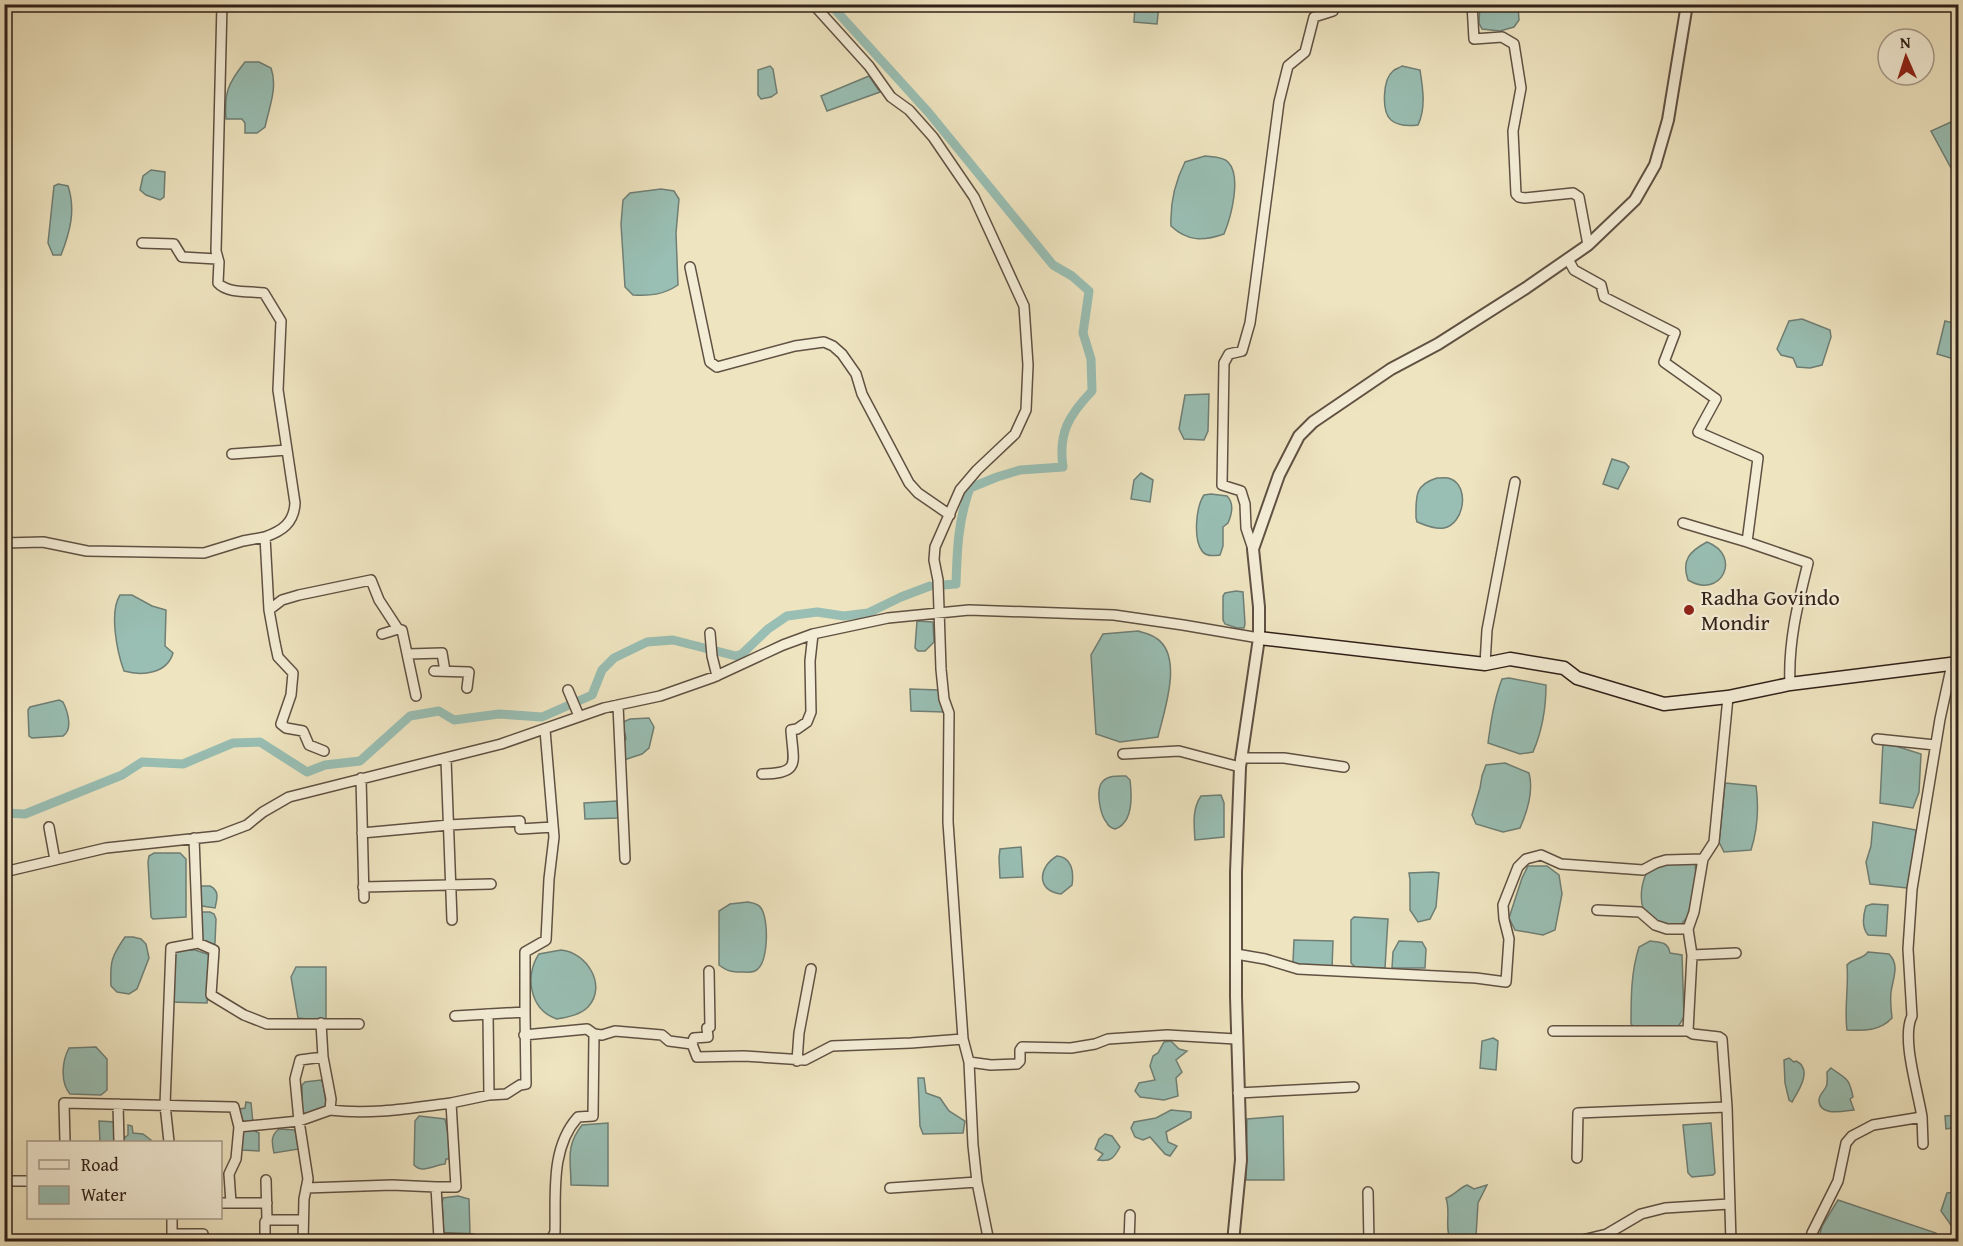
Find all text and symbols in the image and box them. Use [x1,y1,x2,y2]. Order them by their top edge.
north arrow [1876,27,1936,87]
text: N [1899,30,1911,54]
place label: Radha Govindo Mondir [1701,581,1840,638]
marker: Radha Govindo Mondir [1682,603,1696,617]
legend [27,1141,222,1219]
text: Road [81,1151,119,1178]
text: Water [81,1181,127,1208]

